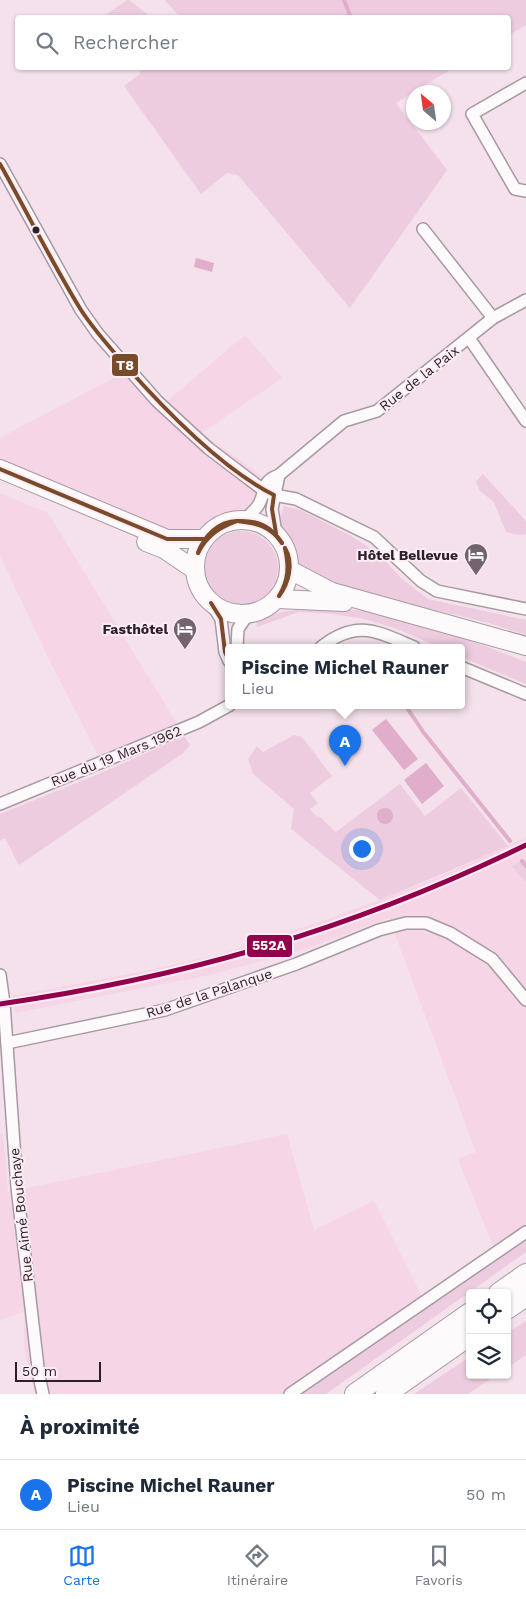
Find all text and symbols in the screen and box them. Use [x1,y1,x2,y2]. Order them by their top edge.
search box [15,15,511,70]
icon: search [33,29,61,57]
text: Rechercher [73,31,178,54]
north arrow [406,85,451,130]
unlabelled marker [31,225,41,235]
street label: Rue de la Paix [376,342,462,414]
line badge: T8 [111,353,139,377]
text: T8 [116,357,134,373]
hotel icon: Hôtel Bellevue [463,542,489,576]
place label: Hôtel Bellevue [357,547,458,563]
hotel icon: Fasthôtel [172,616,198,650]
place label: Fasthôtel [102,621,168,637]
popup [225,644,465,709]
text: Piscine Michel Rauner [241,656,449,679]
text: Lieu [241,679,274,698]
street label: Rue du 19 Mars 1962 [48,722,184,790]
pin: A [329,725,361,766]
your location [349,836,375,862]
line badge: 552A [246,934,293,958]
text: 552A [252,937,287,953]
street label: Rue de la Palanque [144,965,274,1021]
street label: Rue Aimé Bouchaye [6,1147,36,1283]
map controls [466,1289,511,1379]
button: locate [466,1289,511,1334]
button: layers [466,1334,511,1379]
scale bar [15,1359,101,1382]
text: 50 m [22,1363,57,1379]
text: À proximité [20,1414,140,1439]
text: Piscine Michel Rauner [67,1474,274,1497]
text: A [31,1485,41,1504]
text: 50 m [466,1485,506,1504]
text: Lieu [67,1497,100,1516]
tab: Carte [63,1542,100,1588]
tab: Itinéraire [227,1542,288,1588]
tab: Favoris [415,1542,463,1588]

